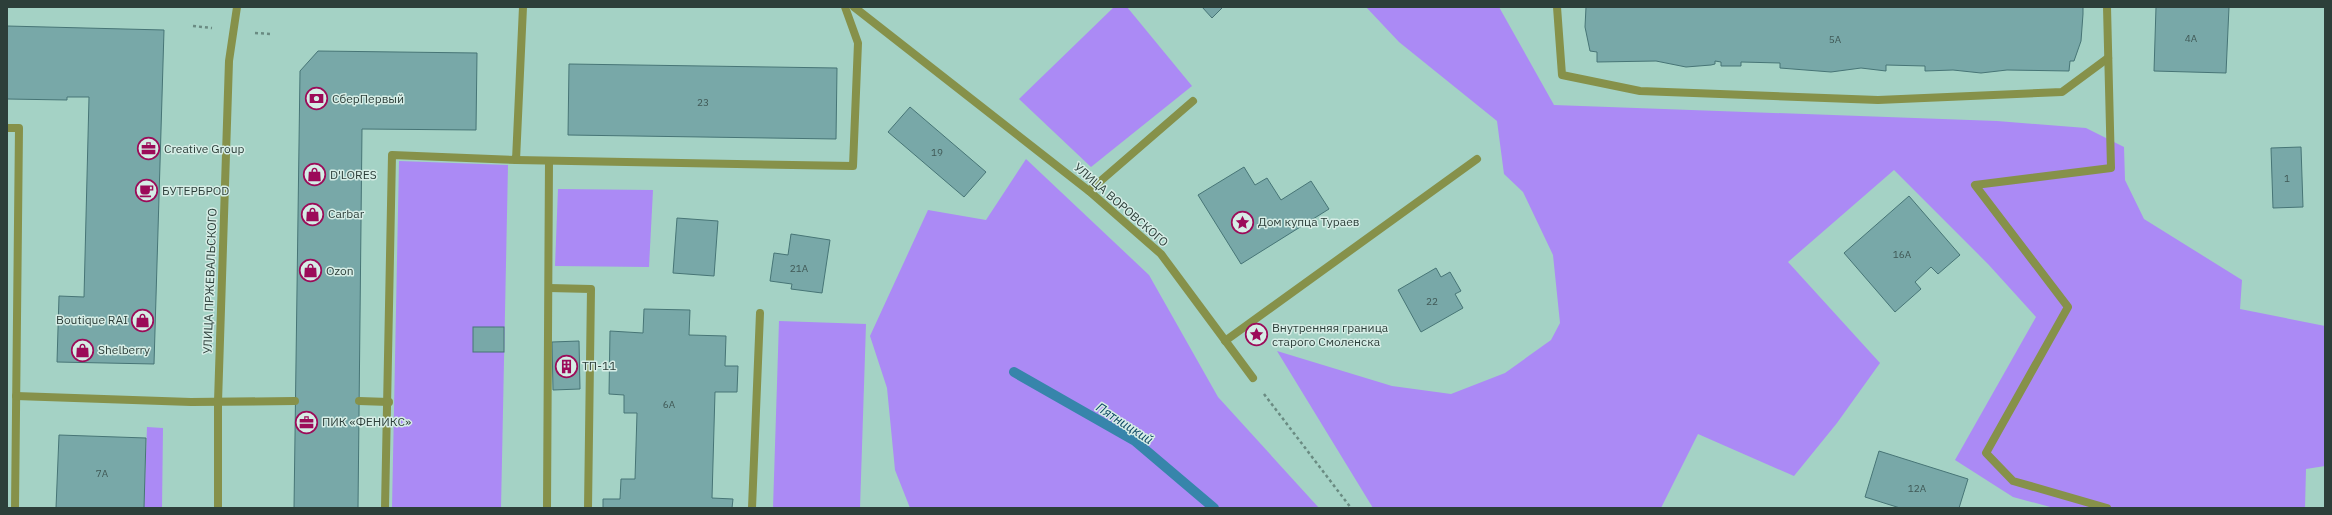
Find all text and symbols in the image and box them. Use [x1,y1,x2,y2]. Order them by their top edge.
house number: 4А [2185,32,2198,45]
house number: 5А [1829,33,1842,46]
bank icon: СберПервый [303,86,329,112]
place label: СберПервый [332,91,404,106]
house number: 23 [697,96,709,109]
office icon: Сreative Group [135,136,161,162]
place label: Сreative Group [164,141,244,156]
house number: 19 [931,146,943,159]
street label: УЛИЦА ВОРОВСКОГО [1071,160,1172,250]
shop icon: D'LORES [301,162,327,188]
place label: D'LORES [330,167,377,182]
house number: 1 [2284,172,2290,185]
cafe icon: БУТЕРБРОD [134,178,160,204]
place label: БУТЕРБРОD [162,183,229,198]
shop icon: Carbar [299,201,325,227]
place label: Carbar [328,206,365,221]
street label: УЛИЦА ПРЖЕВАЛЬСКОГО [199,208,220,354]
place icon: Дом купца Тураев [1230,209,1256,235]
place label: Дом купца Тураев [1258,214,1360,229]
house number: 16А [1893,248,1912,261]
shop icon: Ozon [297,258,323,284]
house number: 21А [790,262,809,275]
place label: Ozon [326,263,353,278]
house number: 22 [1426,295,1438,308]
shop icon: Boutique RAI [130,307,156,333]
place label: Boutique RAI [56,312,128,327]
place label: Внутренняя граница старого Смоленска [1272,320,1389,349]
place icon: Внутренняя граница старого Смоленска [1243,322,1269,348]
shop icon: Shelberry [70,337,96,363]
place label: Shelberry [98,342,150,357]
building icon: ТП-11 [553,353,579,379]
place label: ТП-11 [582,358,616,373]
house number: 6А [663,398,676,411]
water label: Пятницкий [1093,399,1157,448]
office icon: ПИК «ФЕНИКС» [293,409,319,435]
place label: ПИК «ФЕНИКС» [322,414,411,429]
house number: 7А [96,467,109,480]
house number: 12А [1908,482,1927,495]

